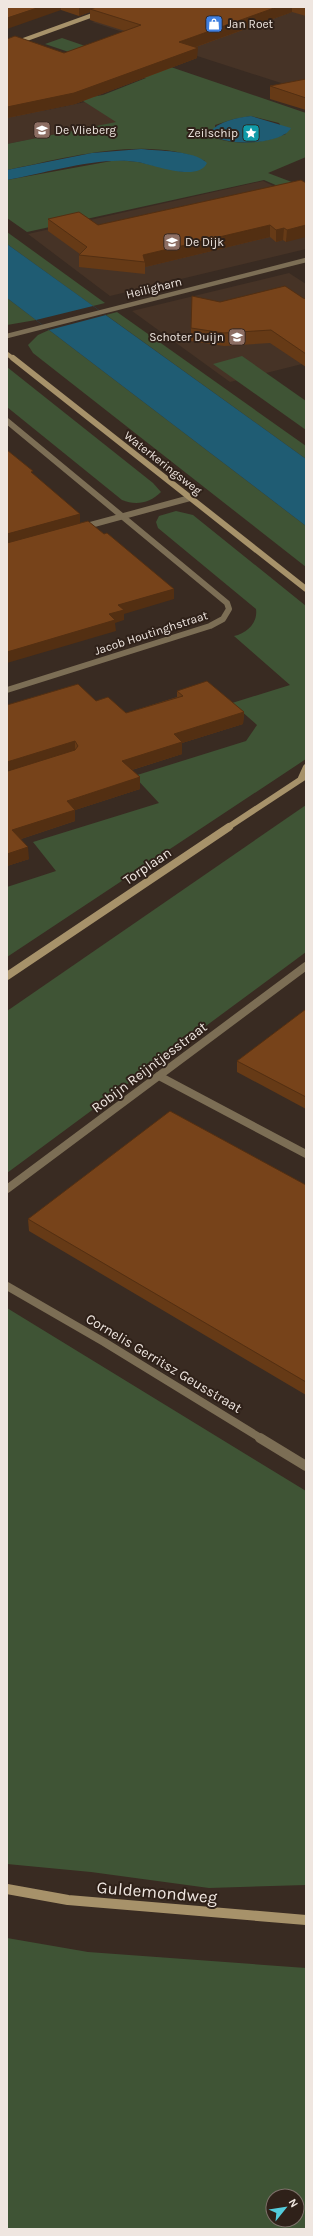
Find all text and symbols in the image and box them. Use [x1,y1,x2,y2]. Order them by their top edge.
shop icon: Jan Roet [204,14,224,34]
place label: Jan Roet [227,17,274,31]
school or university icon: De Vlieberg [32,120,52,140]
place label: De Vlieberg [55,123,116,137]
place icon: Zeilschip [241,123,261,143]
place label: Zeilschip [187,126,238,140]
school or university icon: De Dijk [162,232,182,252]
place label: De Dijk [185,235,224,249]
street label: Heiligharn [125,274,183,302]
school or university icon: Schoter Duijn [227,327,247,347]
place label: Schoter Duijn [149,330,224,344]
street label: Waterkeringsweg [121,428,205,498]
street label: Jacob Houtinghstraat [93,608,210,658]
street label: Torplaan [120,844,175,889]
street label: Robijn Reijntjesstraat [88,1018,210,1116]
street label: Cornelis Gerritsz Geusstraat [83,1310,245,1417]
street label: Guldemondweg [96,1877,219,1907]
north arrow [265,2188,305,2228]
text: N [286,2197,301,2210]

